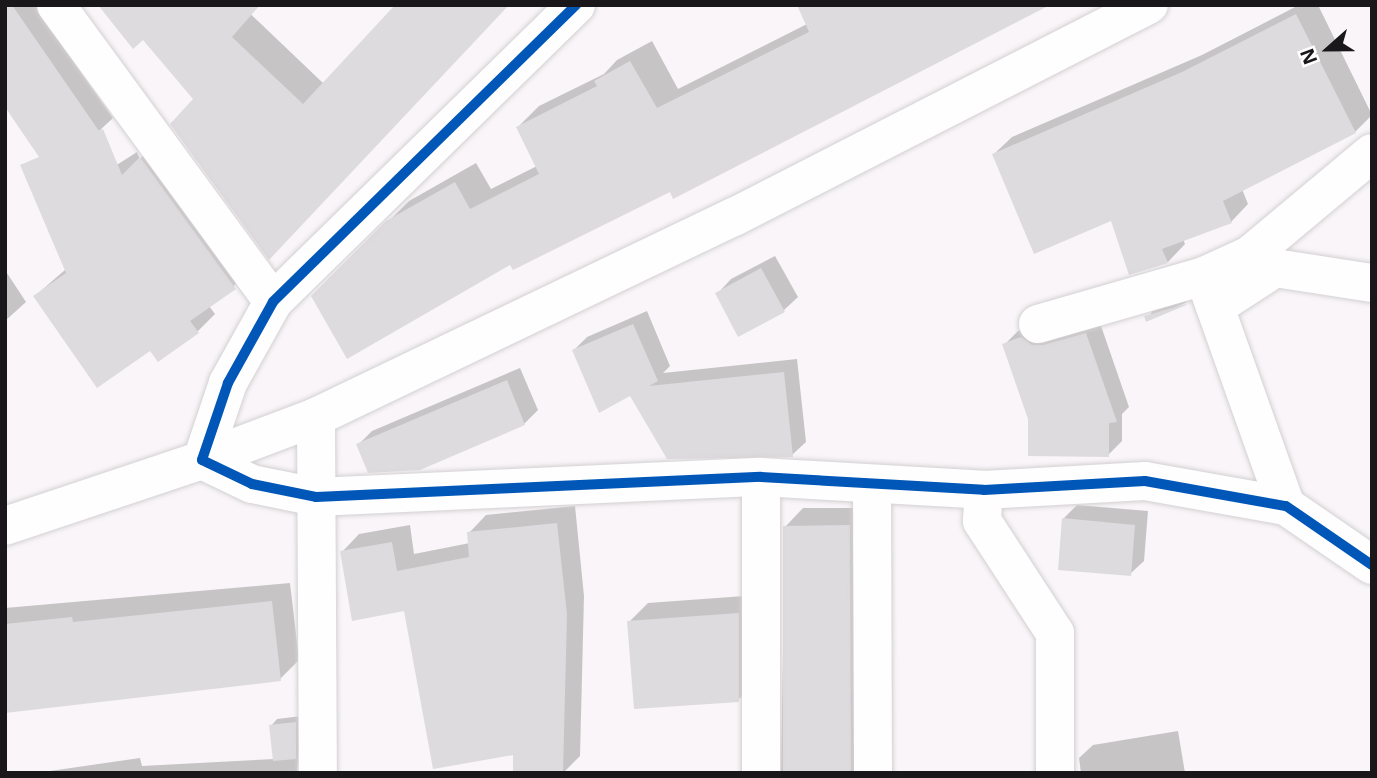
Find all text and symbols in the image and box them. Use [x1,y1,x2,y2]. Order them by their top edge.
north arrow [1293,14,1363,84]
text: N [1293,45,1323,68]

